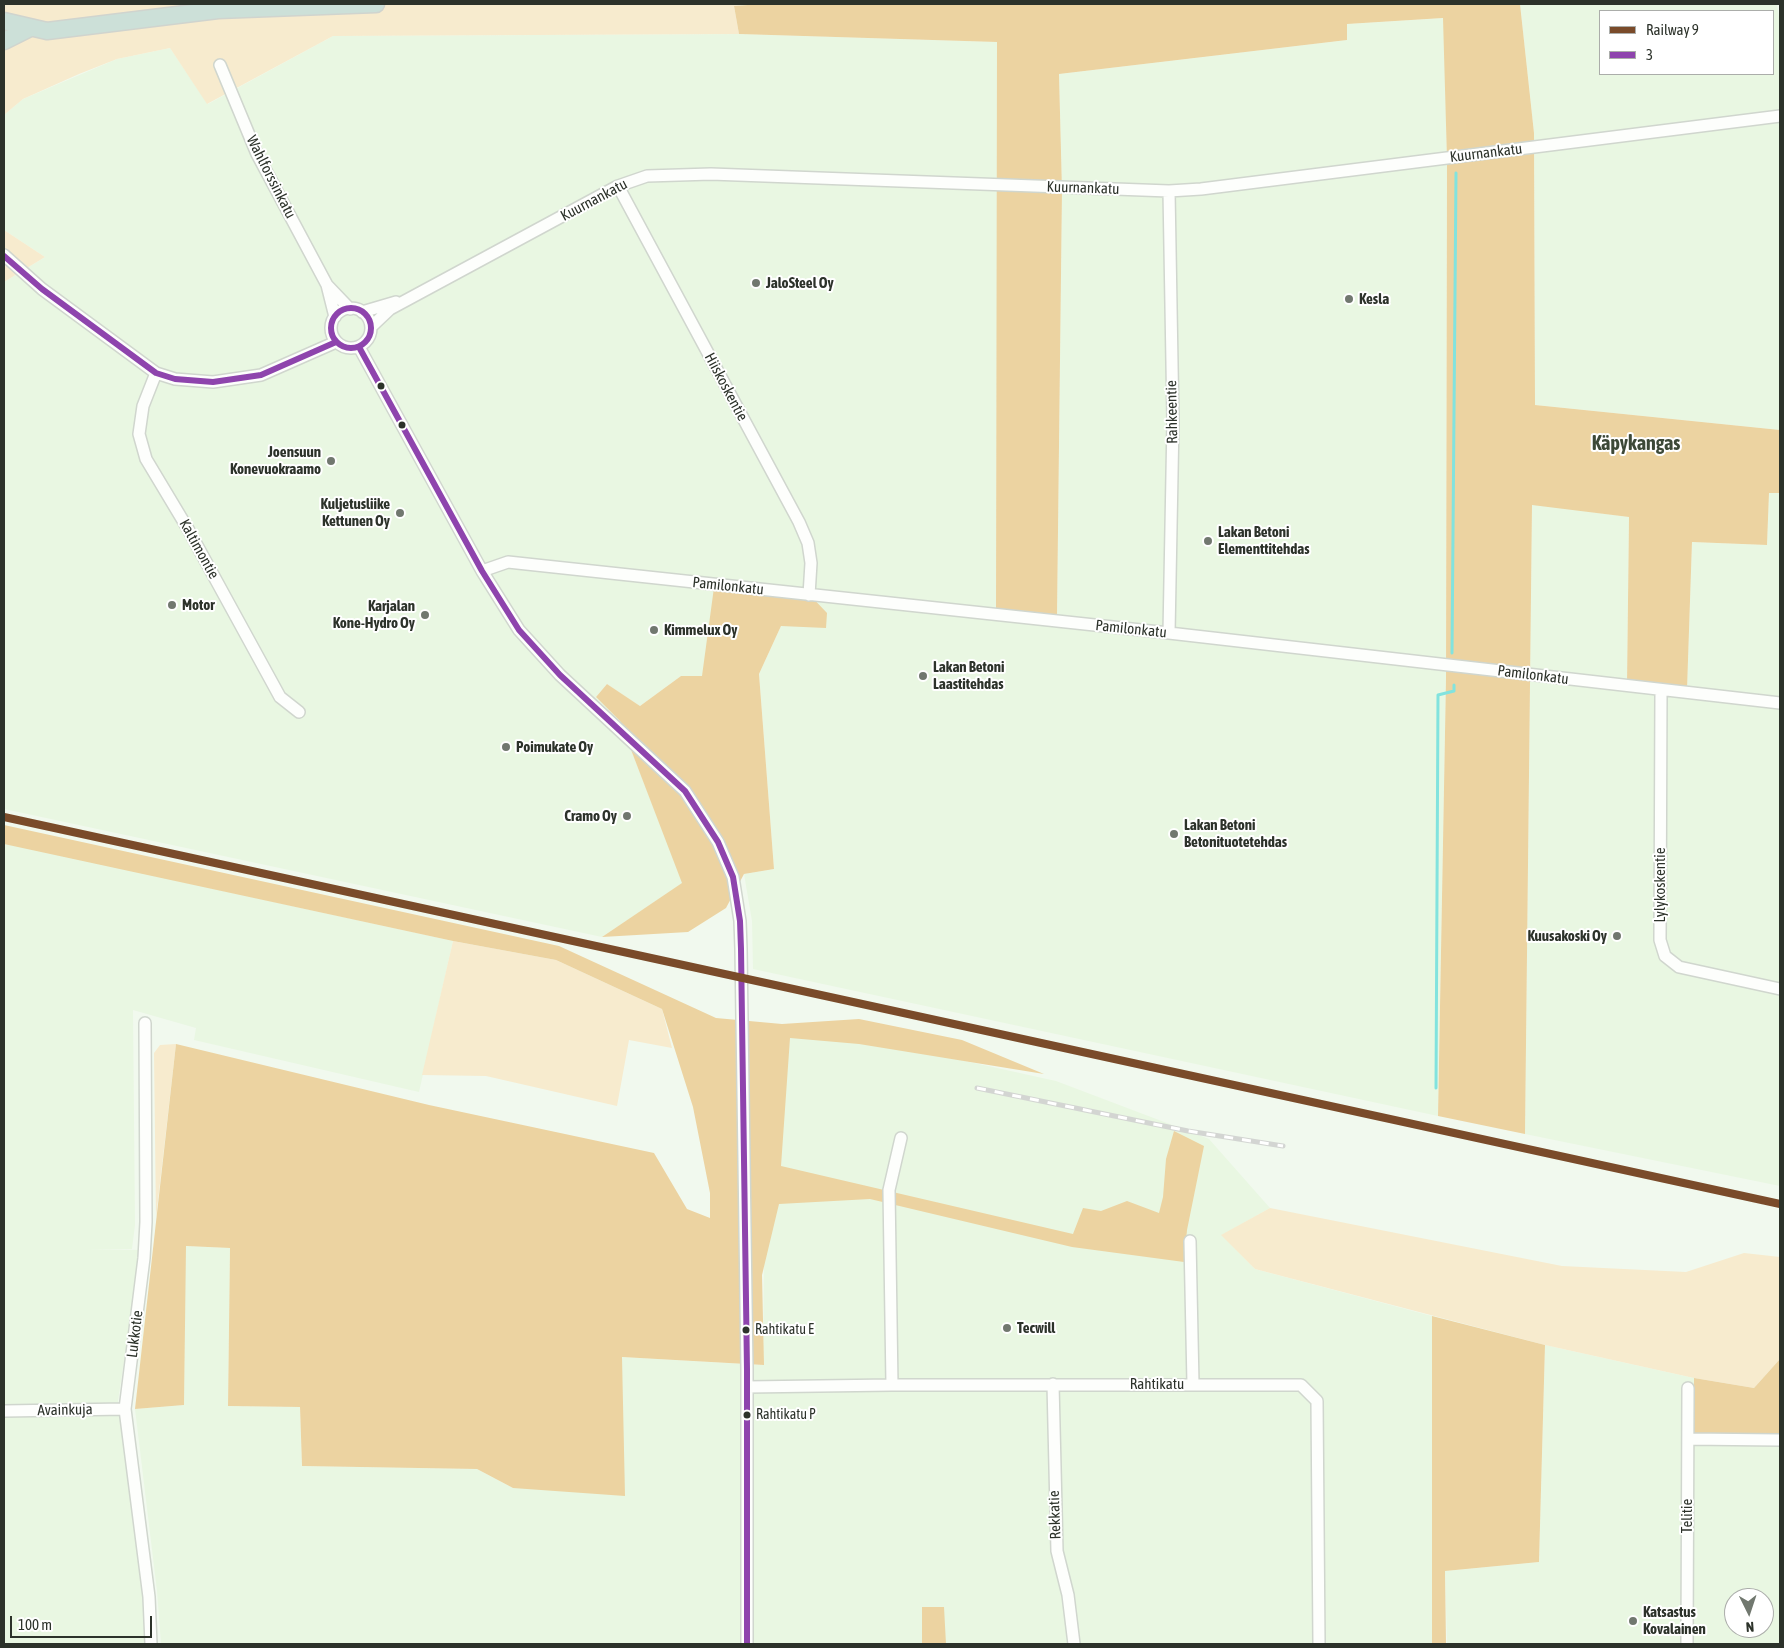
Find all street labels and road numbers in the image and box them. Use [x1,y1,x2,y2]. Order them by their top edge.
street label: Wahlforssinkatu [242,132,300,222]
street label: Kuurnankatu [1449,140,1523,166]
street label: Kuurnankatu [558,175,630,225]
street label: Kuurnankatu [1046,178,1120,198]
street label: Hiiskoskentie [701,350,751,424]
street label: Rahkeentie [1162,380,1182,444]
street label: Kaltimontie [175,516,223,582]
street label: Pamilonkatu [691,573,765,599]
street label: Pamilonkatu [1094,616,1168,642]
street label: Pamilonkatu [1496,662,1570,688]
street label: Lylykoskentie [1651,847,1669,923]
street label: Lukkotie [123,1309,147,1359]
street label: Rahtikatu [1130,1375,1184,1393]
street label: Avainkuja [37,1401,93,1419]
street label: Rekkatie [1045,1490,1065,1540]
street label: Telitie [1678,1499,1696,1533]

